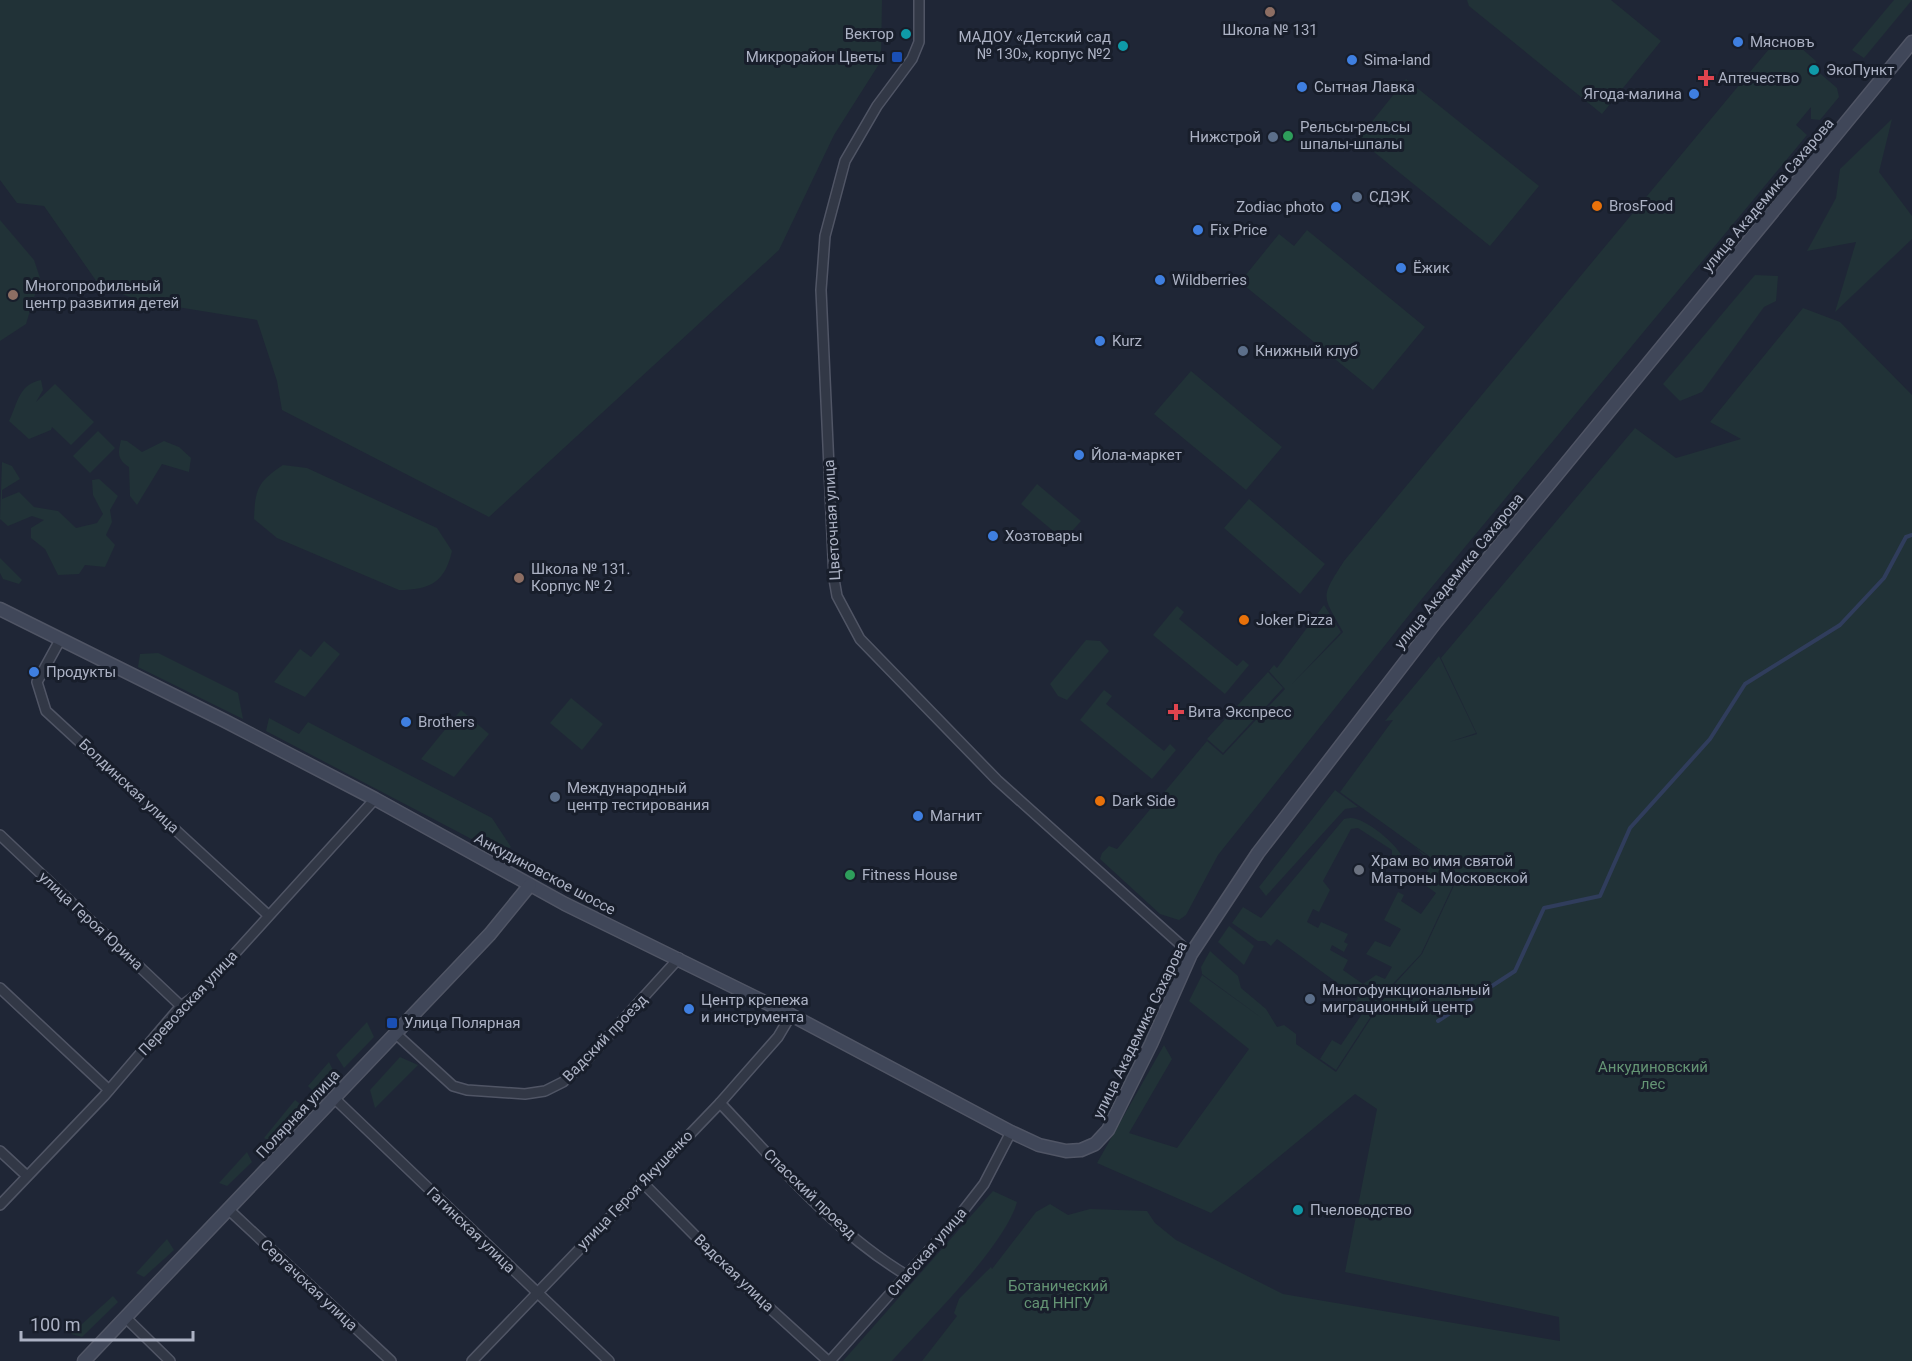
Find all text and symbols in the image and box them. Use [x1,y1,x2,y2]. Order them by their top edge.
marker: Школа № 131 [1263,5,1277,19]
place label: Школа № 131 [1222,21,1318,39]
place label: Вектор [845,25,894,43]
marker: Вектор [899,27,913,41]
place label: МАДОУ «Детский сад № 130», корпус №2 [958,28,1111,63]
place label: Мясновъ [1750,33,1814,51]
marker: Мясновъ [1731,35,1745,49]
marker: МАДОУ «Детский сад № 130», корпус №2 [1116,39,1130,53]
place label: Микрорайон Цветы [746,48,885,66]
marker: Микрорайон Цветы [890,50,904,64]
place label: Sima-land [1364,51,1431,69]
marker: Sima-land [1345,53,1359,67]
place label: ЭкоПункт [1826,61,1894,79]
marker: ЭкоПункт [1807,63,1821,77]
place label: Аптечество [1718,69,1799,87]
marker: Аптечество [1699,71,1713,85]
place label: Сытная Лавка [1314,78,1415,96]
marker: Сытная Лавка [1295,80,1309,94]
place label: Ягода-малина [1583,85,1682,103]
marker: Ягода-малина [1687,87,1701,101]
street label: улица Академика Сахарова [1698,115,1838,275]
place label: Рельсы-рельсы шпалы-шпалы [1300,118,1410,153]
place label: Нижстрой [1190,128,1261,146]
marker: Рельсы-рельсы шпалы-шпалы [1281,129,1295,143]
marker: Нижстрой [1266,130,1280,144]
place label: СДЭК [1369,188,1410,206]
marker: СДЭК [1350,190,1364,204]
place label: BrosFood [1609,197,1673,215]
place label: Zodiac photo [1236,198,1324,216]
marker: BrosFood [1590,199,1604,213]
marker: Zodiac photo [1329,200,1343,214]
place label: Fix Price [1210,221,1267,239]
marker: Fix Price [1191,223,1205,237]
place label: Ёжик [1413,259,1450,277]
marker: Ёжик [1394,261,1408,275]
place label: Wildberries [1172,271,1247,289]
marker: Wildberries [1153,273,1167,287]
place label: Многопрофильный центр развития детей [25,277,179,312]
marker: Многопрофильный центр развития детей [6,288,20,302]
place label: Kurz [1112,332,1142,350]
marker: Kurz [1093,334,1107,348]
place label: Книжный клуб [1255,342,1358,360]
marker: Книжный клуб [1236,344,1250,358]
place label: Йола-маркет [1091,446,1182,464]
marker: Йола-маркет [1072,448,1086,462]
street label: Цветочная улица [820,459,844,581]
street label: улица Академика Сахарова [1391,490,1527,652]
place label: Хозтовары [1005,527,1083,545]
marker: Хозтовары [986,529,1000,543]
place label: Школа № 131. Корпус № 2 [531,560,630,595]
marker: Школа № 131. Корпус № 2 [512,571,526,585]
place label: Joker Pizza [1256,611,1333,629]
marker: Joker Pizza [1237,613,1251,627]
place label: Продукты [46,663,116,681]
marker: Продукты [27,665,41,679]
place label: Вита Экспресс [1188,703,1292,721]
marker: Вита Экспресс [1169,705,1183,719]
place label: Brothers [418,713,475,731]
marker: Brothers [399,715,413,729]
street label: Болдинская улица [75,735,183,837]
place label: Международный центр тестирования [567,779,709,814]
marker: Международный центр тестирования [548,790,562,804]
place label: Dark Side [1112,792,1175,810]
marker: Dark Side [1093,794,1107,808]
place label: Магнит [930,807,982,825]
marker: Магнит [911,809,925,823]
street label: Анкудиновское шоссе [471,829,619,919]
place label: Храм во имя святой Матроны Московской [1371,852,1528,887]
marker: Храм во имя святой Матроны Московской [1352,863,1366,877]
place label: Fitness House [862,866,958,884]
street label: улица Героя Юрина [35,868,147,974]
marker: Fitness House [843,868,857,882]
street label: улица Академика Сахарова [1089,938,1191,1122]
street label: Перевозская улица [135,947,241,1059]
place label: Многофункциональный миграционный центр [1322,981,1490,1016]
street label: Вадский проезд [559,991,651,1085]
place label: Центр крепежа и инструмента [701,991,809,1026]
marker: Многофункциональный миграционный центр [1303,992,1317,1006]
marker: Центр крепежа и инструмента [682,1002,696,1016]
place label: Улица Полярная [404,1014,521,1032]
marker: Улица Полярная [385,1016,399,1030]
park label: Анкудиновский лес [1598,1058,1708,1093]
street label: Полярная улица [252,1066,344,1162]
street label: улица Героя Якушенко [573,1127,697,1253]
street label: Спасский проезд [760,1145,860,1243]
street label: Гагинская улица [423,1183,519,1277]
place label: Пчеловодство [1310,1201,1412,1219]
marker: Пчеловодство [1291,1203,1305,1217]
street label: Спасская улица [884,1204,970,1300]
street label: Вадская улица [690,1230,778,1316]
street label: Сергачская улица [257,1235,361,1335]
park label: Ботанический сад ННГУ [1008,1277,1108,1312]
scale bar [21,1304,194,1342]
text: 100 m [30,1314,81,1335]

